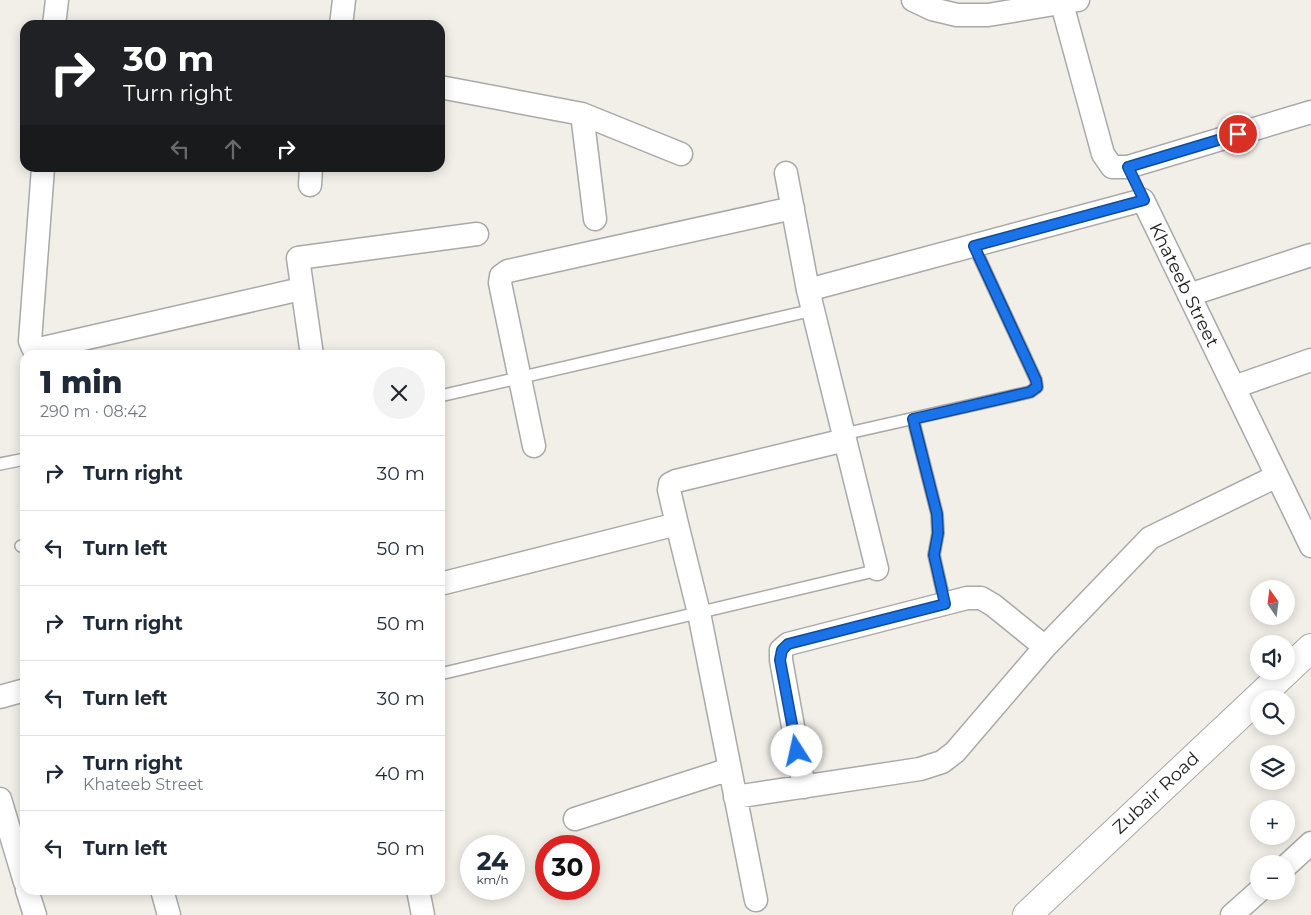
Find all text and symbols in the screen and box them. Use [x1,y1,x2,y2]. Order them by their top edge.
text: 30 m [123,37,214,80]
icon: right [40,40,105,105]
text: Turn right [123,80,233,107]
pin [1217,113,1259,155]
icon: arrive [1224,120,1252,148]
icon: left [166,135,194,163]
icon: ahead [219,135,247,163]
icon: right [272,135,300,163]
street label: Khateeb Street [1144,219,1224,351]
text: 1 min [40,364,123,401]
button: close [373,367,425,419]
text: 290 m · 08:42 [40,402,147,421]
icon: right [40,459,68,487]
text: Turn right [83,462,183,485]
text: 30 m [377,462,425,485]
icon: left [40,534,68,562]
text: Turn left [83,537,168,560]
text: 50 m [377,537,425,560]
north arrow [1250,580,1295,625]
map controls [1250,580,1295,900]
icon: right [40,609,68,637]
text: Turn right [83,612,183,635]
text: 50 m [377,612,425,635]
button: sound [1250,635,1295,680]
icon: left [40,684,68,712]
text: Turn left [83,687,168,710]
text: 30 m [377,687,425,710]
button: search [1250,690,1295,735]
position arrow [770,724,822,776]
button: layers [1250,745,1295,790]
street label: Zubair Road [1108,747,1204,839]
text: Turn right [83,752,183,775]
icon: right [40,759,68,787]
text: 40 m [375,762,425,785]
text: Khateeb Street [83,775,204,794]
button: + [1250,800,1295,845]
icon: left [40,834,68,862]
speed limit sign: 30 [535,835,600,900]
text: Turn left [83,837,168,860]
text: 50 m [377,837,425,860]
text: 24 [477,846,508,876]
button: − [1250,855,1295,900]
text: km/h [476,872,509,887]

